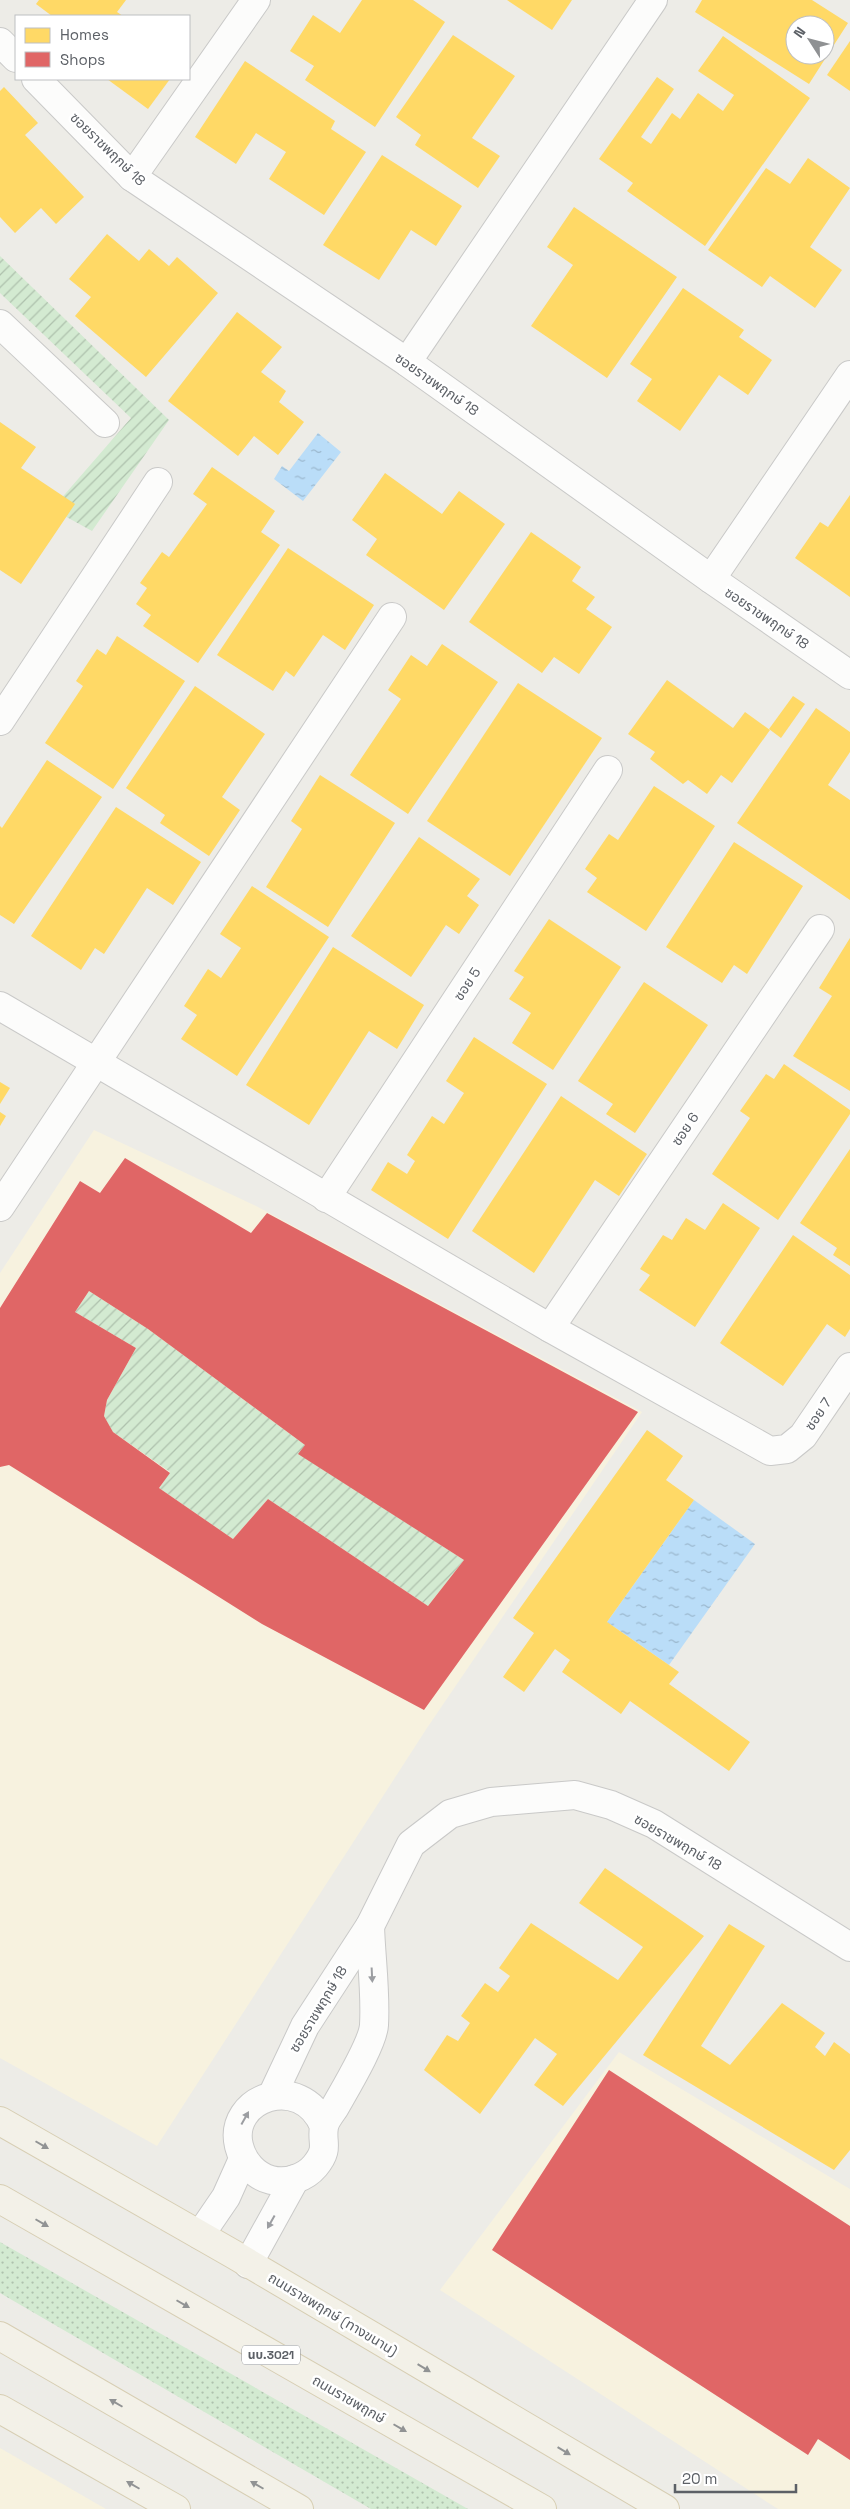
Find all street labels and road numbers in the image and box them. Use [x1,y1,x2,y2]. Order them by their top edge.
street label: ซอยราชพฤกษ์ 18 [66,108,150,190]
street label: ซอยราชพฤกษ์ 18 [392,349,483,420]
street label: ซอยราชพฤกษ์ 18 [721,583,813,653]
street label: ซอย 5 [450,964,484,1004]
street label: ซอย 6 [667,1109,703,1149]
street label: ซอย 7 [801,1394,835,1434]
street label: ซอยราชพฤกษ์ 18 [631,1810,725,1874]
street label: ซอยราชพฤกษ์ 18 [285,1962,351,2056]
street label: ถนนราชพฤกษ์ (ทางขนาน) [265,2268,401,2360]
road number: นบ.3021 [242,2346,300,2364]
street label: ถนนราชพฤกษ์ [309,2371,389,2427]

